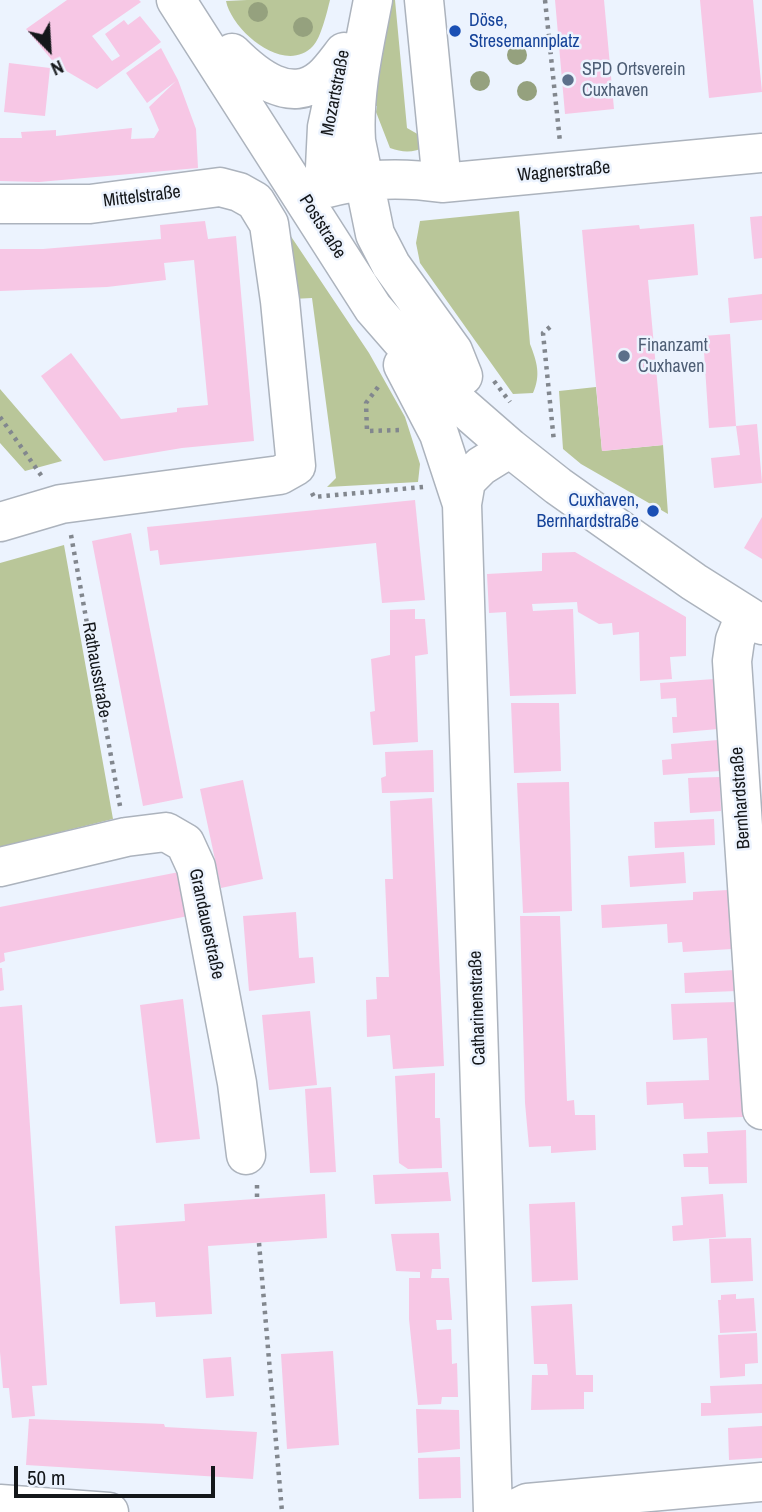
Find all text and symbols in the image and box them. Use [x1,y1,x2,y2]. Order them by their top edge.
place label: Döse, Stresemannplatz [469,10,580,52]
north arrow [14,14,84,84]
marker: Döse, Stresemannplatz [447,23,463,39]
street label: Mozartstraße [317,48,355,138]
text: N [47,54,68,82]
place label: SPD Ortsverein Cuxhaven [582,59,685,102]
marker: SPD Ortsverein Cuxhaven [560,72,576,88]
street label: Wagnerstraße [517,157,611,187]
street label: Mittelstraße [102,182,182,212]
street label: Poststraße [294,191,350,263]
place label: Finanzamt Cuxhaven [638,335,708,378]
marker: Finanzamt Cuxhaven [616,348,632,364]
place label: Cuxhaven, Bernhardstraße [536,490,639,532]
marker: Cuxhaven, Bernhardstraße [645,503,661,519]
street label: Rathausstraße [77,620,115,720]
street label: Bernhardstraße [727,746,755,850]
street label: Grandauerstraße [184,867,228,981]
street label: Catharinenstraße [465,950,491,1066]
scale bar [18,1452,219,1496]
text: 50 m [27,1463,65,1492]

